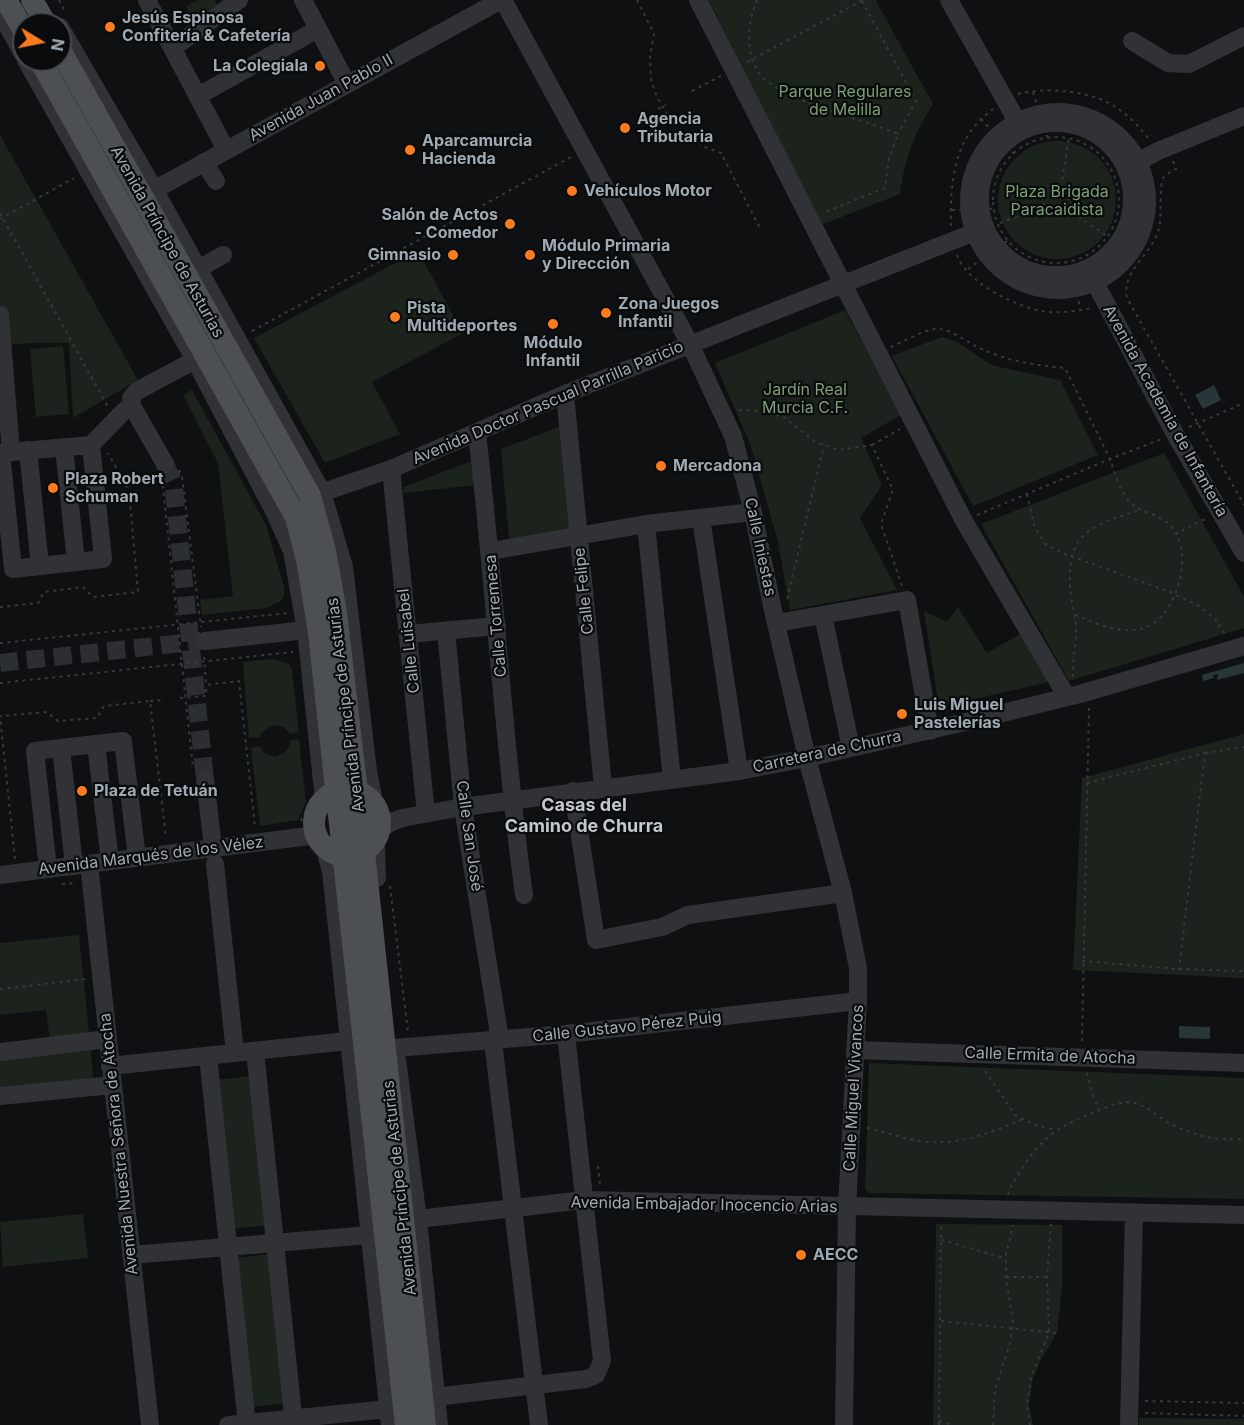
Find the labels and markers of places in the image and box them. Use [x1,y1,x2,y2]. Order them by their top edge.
place label: Jesús Espinosa Confitería & Cafetería [122,8,290,46]
marker: Jesús Espinosa Confitería & Cafetería [103,20,117,34]
place label: La Colegiala [213,56,308,76]
marker: La Colegiala [313,59,327,73]
place label: Agencia Tributaria [637,109,713,147]
marker: Agencia Tributaria [618,121,632,135]
place label: Aparcamurcia Hacienda [422,131,532,169]
marker: Aparcamurcia Hacienda [403,143,417,157]
place label: Vehículos Motor [584,181,712,201]
marker: Vehículos Motor [565,184,579,198]
place label: Salón de Actos - Comedor [381,205,498,243]
marker: Salón de Actos - Comedor [503,217,517,231]
place label: Módulo Primaria y Dirección [542,236,670,274]
place label: Gimnasio [368,245,441,265]
marker: Gimnasio [446,248,460,262]
marker: Módulo Primaria y Dirección [523,248,537,262]
place label: Zona Juegos Infantil [618,294,719,332]
place label: Pista Multideportes [407,298,517,336]
marker: Zona Juegos Infantil [599,306,613,320]
marker: Pista Multideportes [388,310,402,324]
marker: Módulo Infantil [546,317,560,331]
place label: Módulo Infantil [524,333,582,371]
place label: Mercadona [673,456,762,476]
marker: Mercadona [654,459,668,473]
place label: Plaza Robert Schuman [65,469,164,507]
marker: Plaza Robert Schuman [46,481,60,495]
place label: Luis Miguel Pastelerías [914,695,1003,733]
marker: Luis Miguel Pastelerías [895,707,909,721]
place label: Plaza de Tetuán [94,781,218,801]
marker: Plaza de Tetuán [75,784,89,798]
place label: AECC [813,1245,858,1265]
marker: AECC [794,1248,808,1262]

